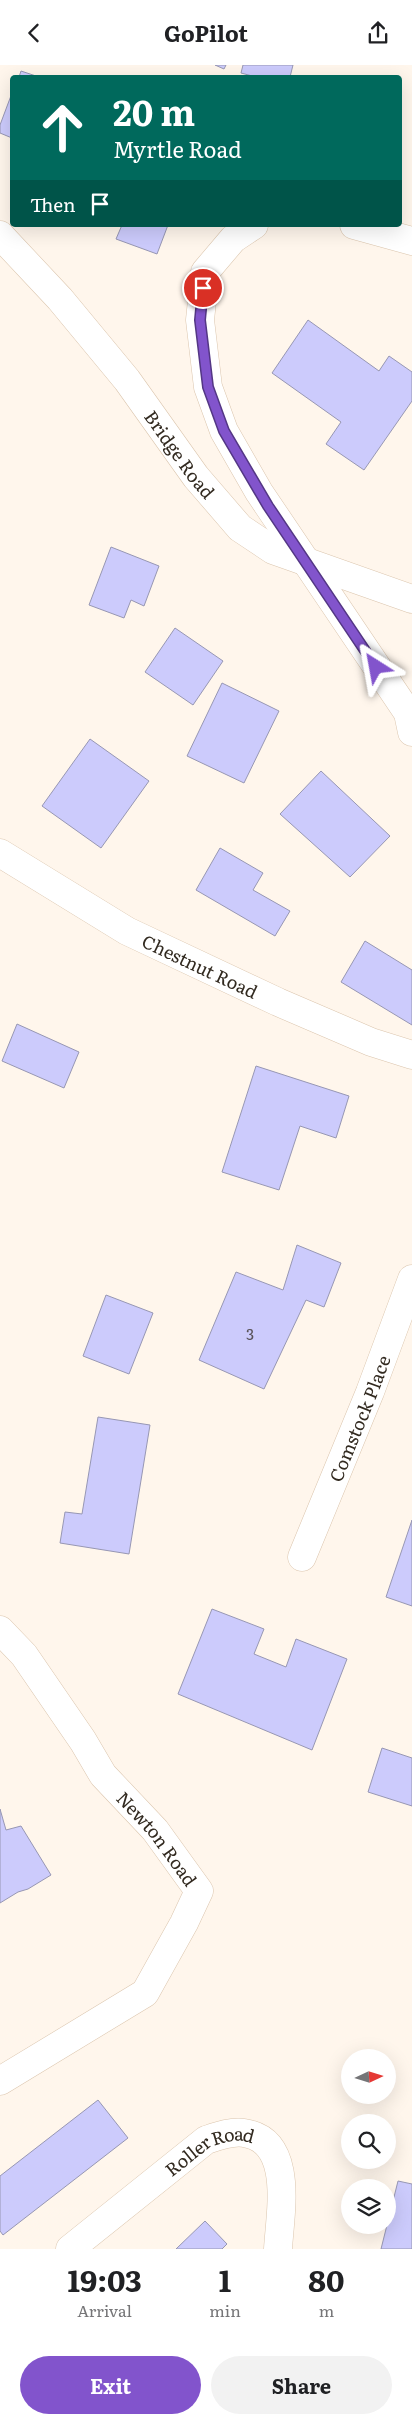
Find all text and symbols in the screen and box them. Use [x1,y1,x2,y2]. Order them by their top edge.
text: GoPilot [164,16,248,49]
icon: back [20,19,48,47]
icon: share [364,19,392,47]
text: 20 m [113,85,195,137]
icon: ahead [30,95,95,160]
text: Myrtle Road [113,132,242,165]
text: Then [30,190,76,218]
icon: arrive [86,190,114,218]
pin [182,267,224,309]
icon: arrive [189,274,217,302]
street label: Bridge Road [139,404,222,504]
position arrow [349,640,401,692]
street label: Chestnut Road [138,927,263,1004]
house number: 3 [246,1322,254,1345]
street label: Comstock Place [321,1351,396,1485]
street label: Newton Road [111,1784,204,1891]
north arrow [341,2049,396,2104]
map controls [341,2049,396,2234]
button: search [341,2114,396,2169]
street label: Roller Road [158,2119,258,2182]
button: layers [341,2179,396,2234]
text: 19:03 [68,2257,142,2301]
text: 1 [219,2257,231,2301]
text: 80 [308,2257,344,2301]
text: Arrival [77,2298,132,2322]
text: min [209,2298,241,2322]
text: m [319,2298,334,2322]
button: Exit [20,2356,201,2414]
button: Share [211,2356,392,2414]

